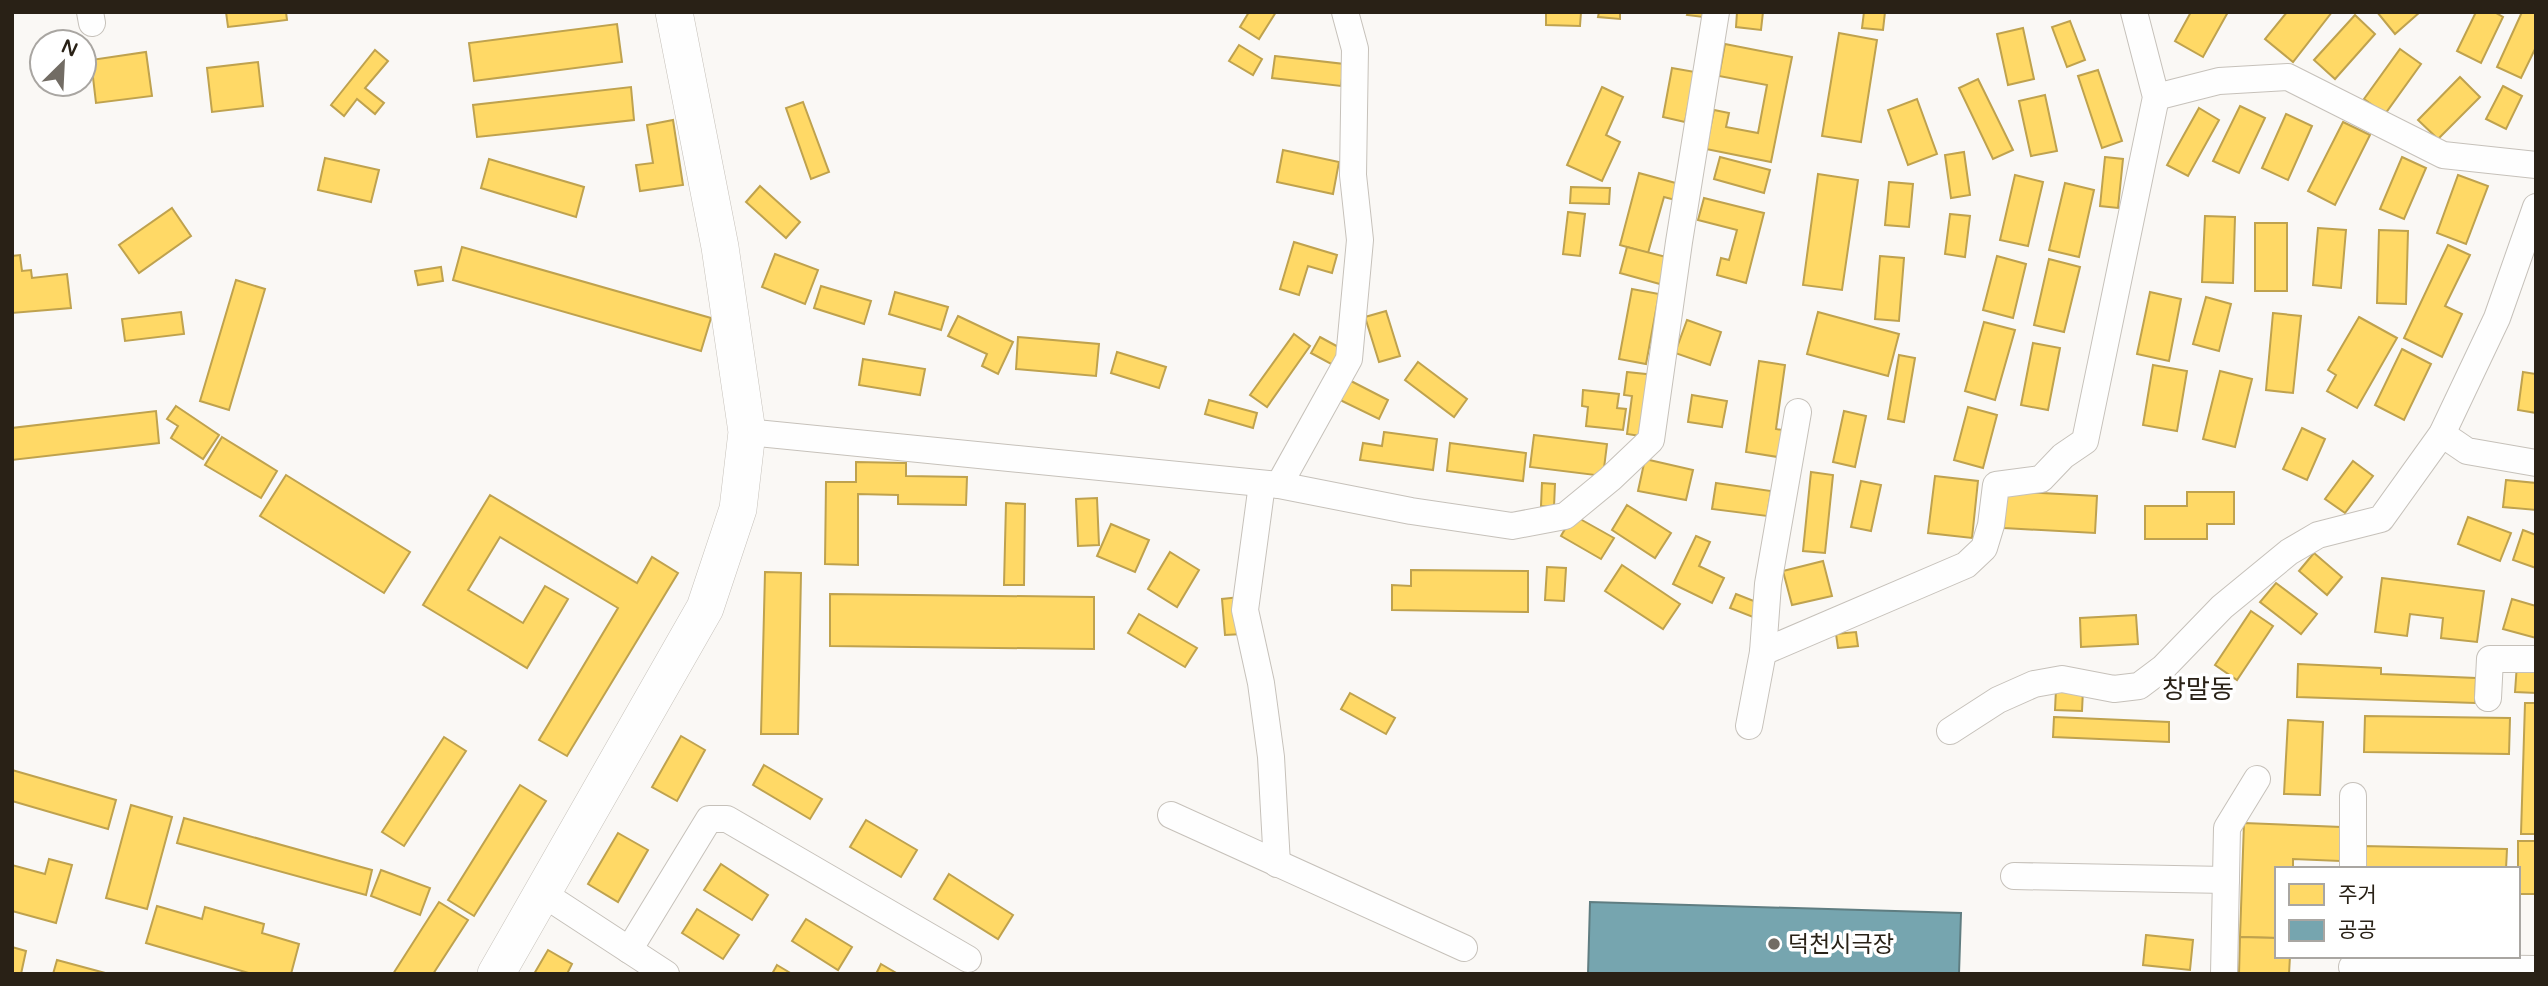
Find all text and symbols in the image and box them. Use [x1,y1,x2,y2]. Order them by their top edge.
north arrow [28,28,98,98]
text: N [58,35,81,62]
district label: 창말동 [2162,674,2234,705]
legend [2275,867,2520,958]
text: 주거 [2338,883,2377,908]
text: 공공 [2338,918,2377,943]
place label: 덕천시극장 [1788,931,1894,959]
marker: 덕천시극장 [1766,936,1782,952]

